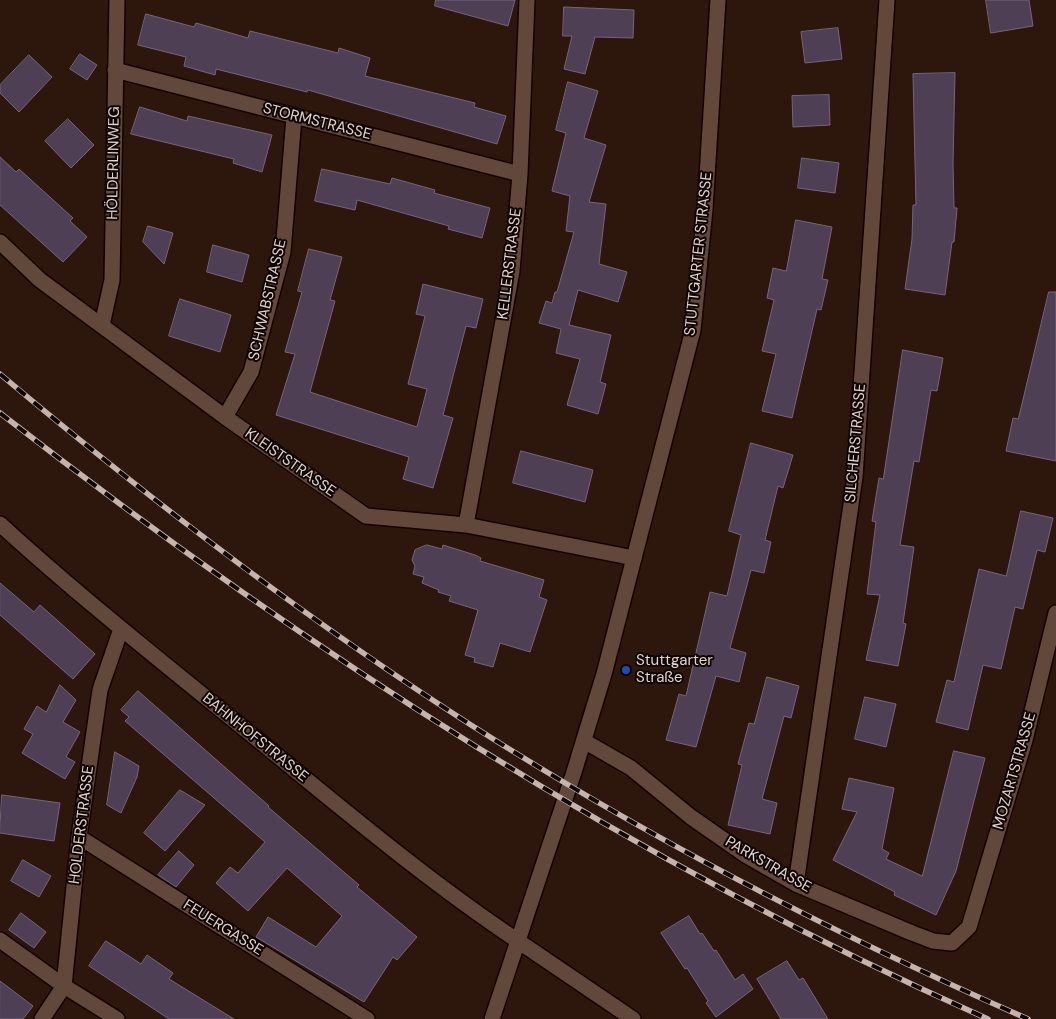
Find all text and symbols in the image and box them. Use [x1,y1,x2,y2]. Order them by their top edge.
street label: STORMSTRASSE [261,100,373,144]
street label: HÖLDERLINWEG [104,106,124,220]
street label: STUTTGARTER STRASSE [681,171,717,337]
street label: KELLERSTRASSE [494,207,526,321]
street label: SCHWABSTRASSE [245,238,291,362]
street label: SILCHERSTRASSE [842,383,870,503]
street label: KLEISTSTRASSE [241,425,339,501]
place label: Stuttgarter Straße [636,652,713,687]
marker: Stuttgarter Straße [620,664,632,676]
street label: BAHNHOFSTRASSE [198,690,312,786]
street label: MOZARTSTRASSE [990,710,1040,832]
street label: HOLDERSTRASSE [66,765,98,885]
street label: PARKSTRASSE [722,833,814,897]
street label: FEUERGASSE [180,896,266,960]

